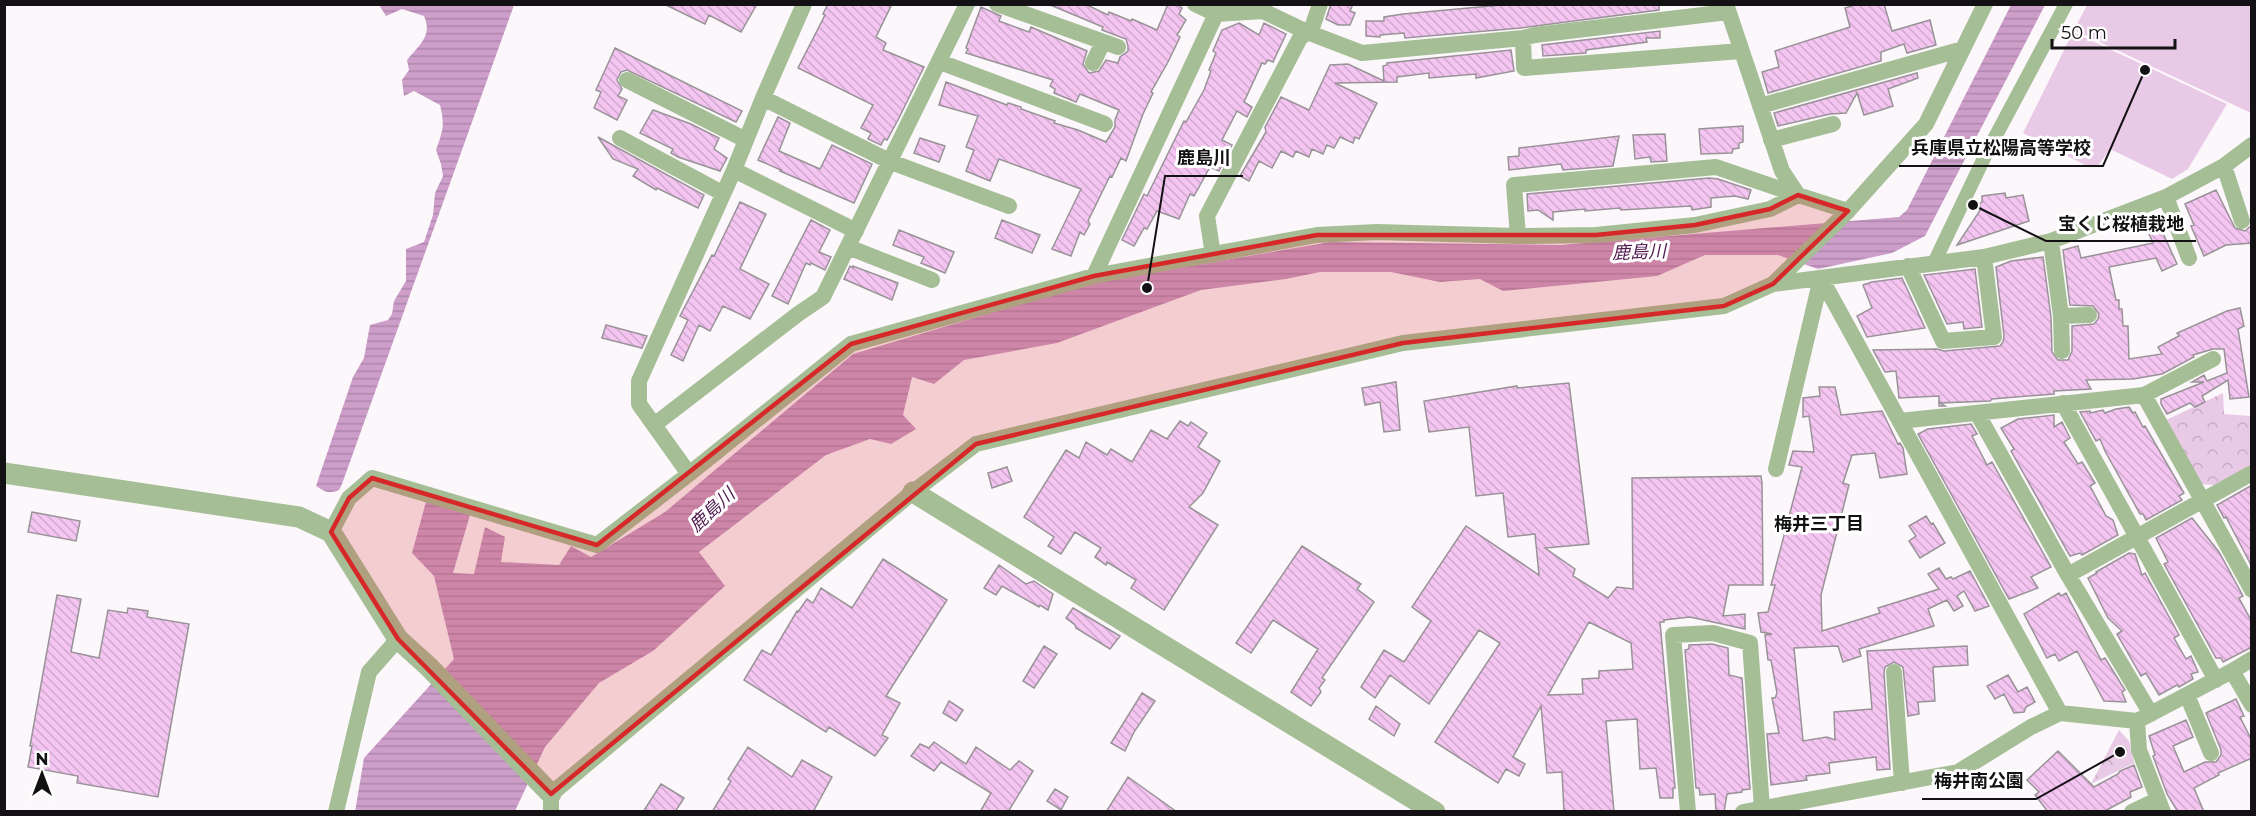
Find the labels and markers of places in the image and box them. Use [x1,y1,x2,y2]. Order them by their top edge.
callout: 兵庫県立松陽高等学校 [1899,130,2103,166]
callout: 鹿島川 [1165,140,1243,176]
callout: 宝くじ桜植栽地 [2046,205,2196,241]
callout: 梅井南公園 [1922,763,2036,799]

